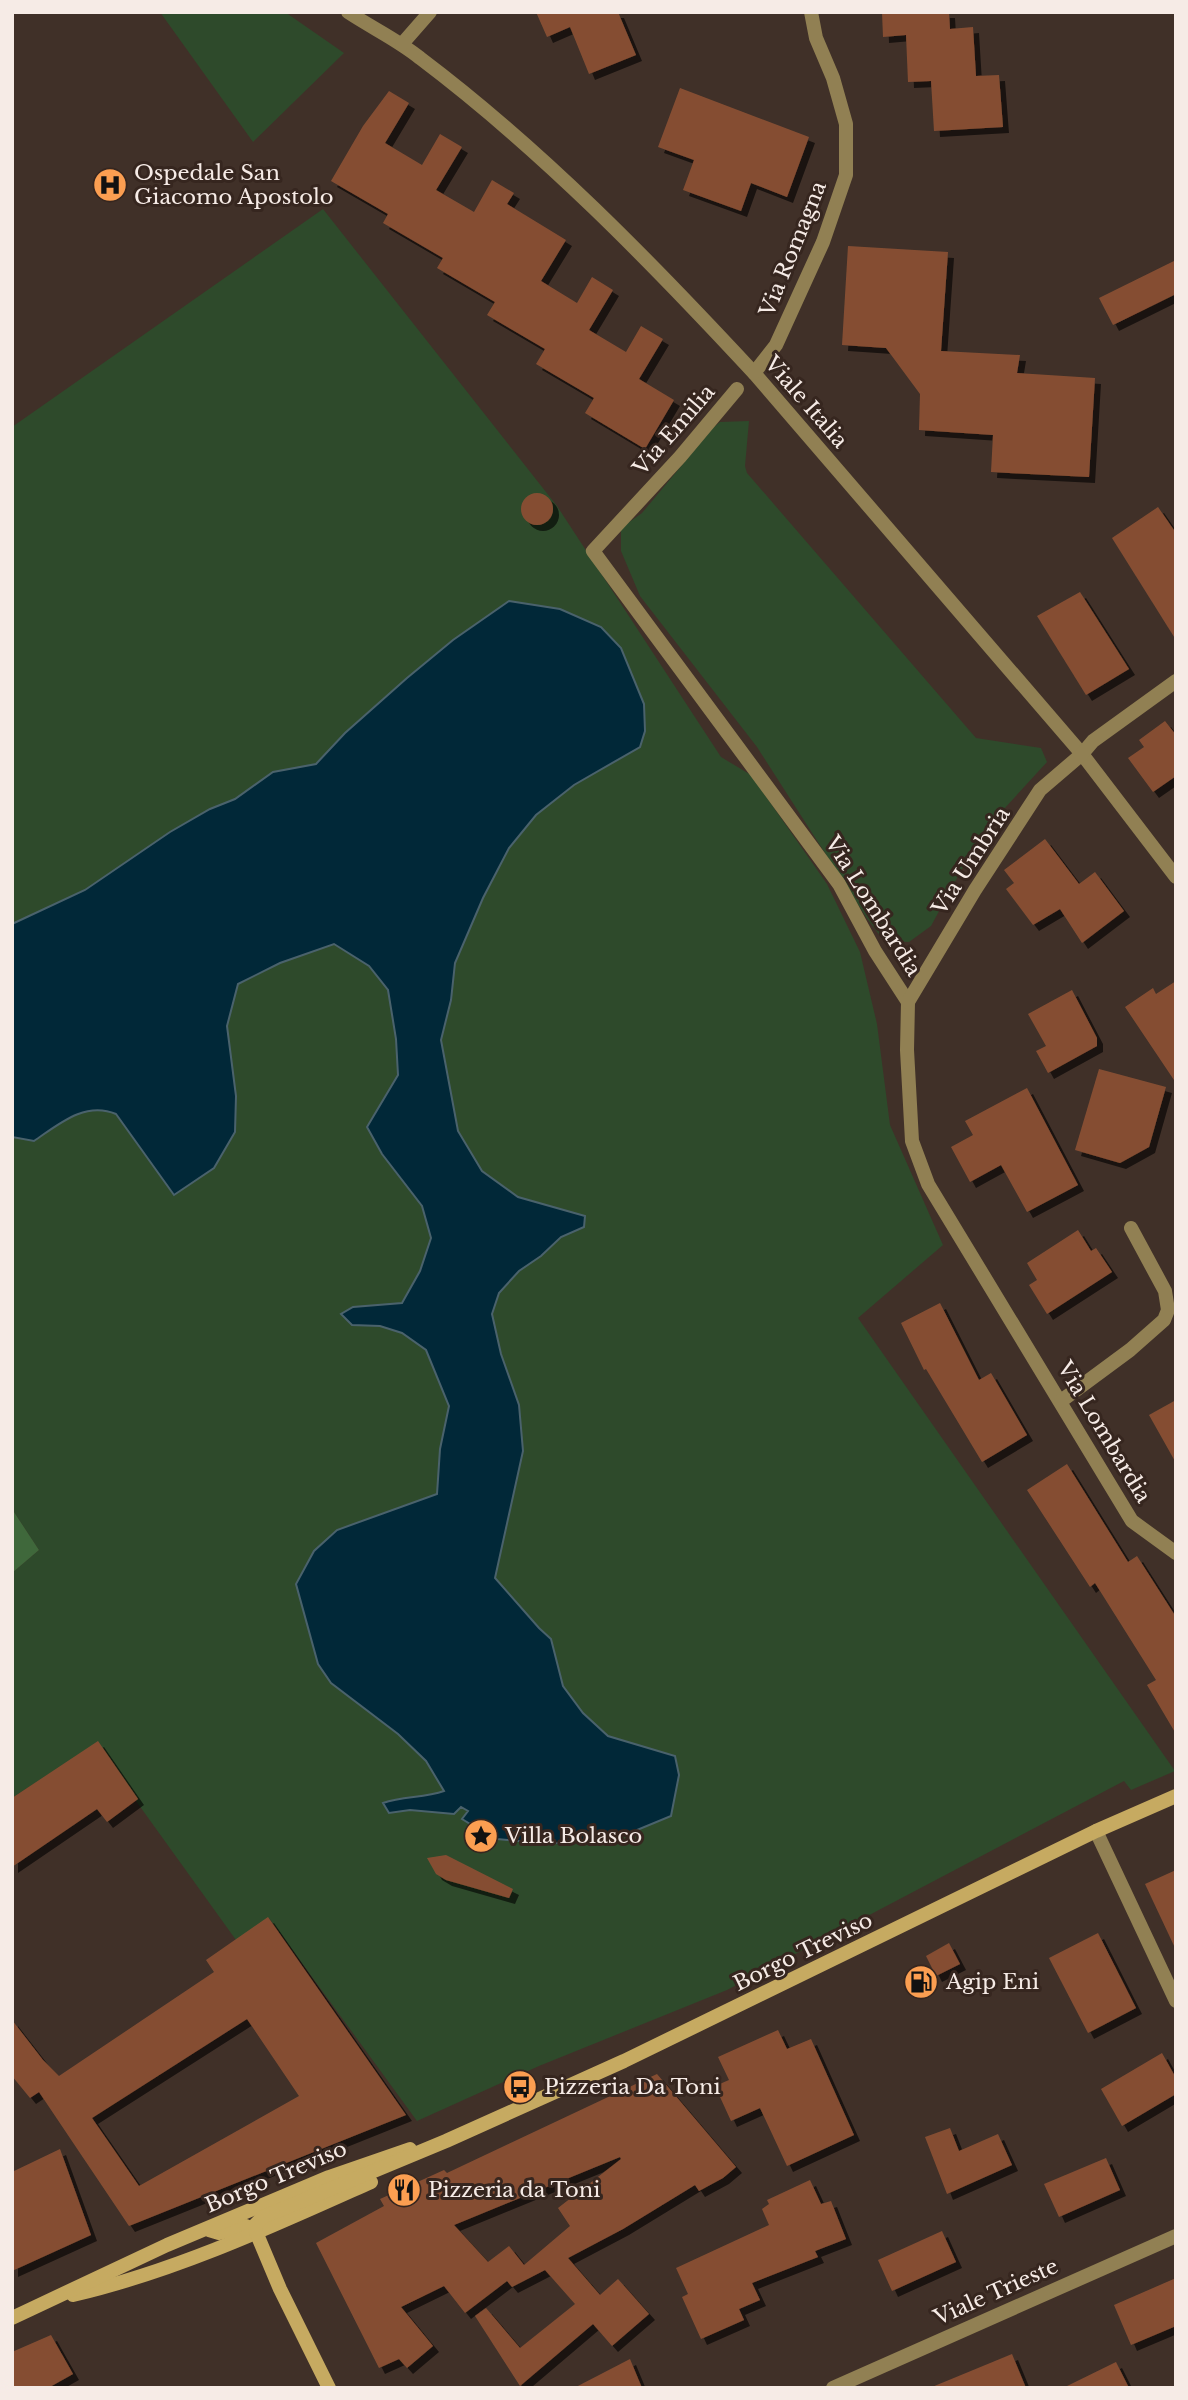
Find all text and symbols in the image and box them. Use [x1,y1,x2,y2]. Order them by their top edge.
place label: Ospedale San Giacomo Apostolo [134,160,333,210]
hospital icon: Ospedale San Giacomo Apostolo [91,166,129,204]
street label: Via Romagna [754,177,832,321]
street label: Viale Italia [758,350,853,454]
street label: Via Emilia [627,379,721,481]
street label: Via Umbria [926,802,1016,921]
street label: Via Lombardia [819,830,927,981]
street label: Via Lombardia [1051,1356,1157,1508]
place icon: Villa Bolasco [462,1817,500,1855]
place label: Villa Bolasco [504,1823,642,1849]
street label: Borgo Treviso [729,1907,877,1997]
fuel station icon: Agip Eni [902,1963,940,2001]
place label: Agip Eni [945,1969,1039,1995]
bus stop icon: Pizzeria Da Toni [501,2068,539,2106]
place label: Pizzeria Da Toni [544,2074,721,2100]
street label: Borgo Treviso [201,2135,351,2219]
restaurant icon: Pizzeria da Toni [385,2171,423,2209]
place label: Pizzeria da Toni [428,2177,600,2203]
street label: Viale Trieste [929,2253,1062,2331]

